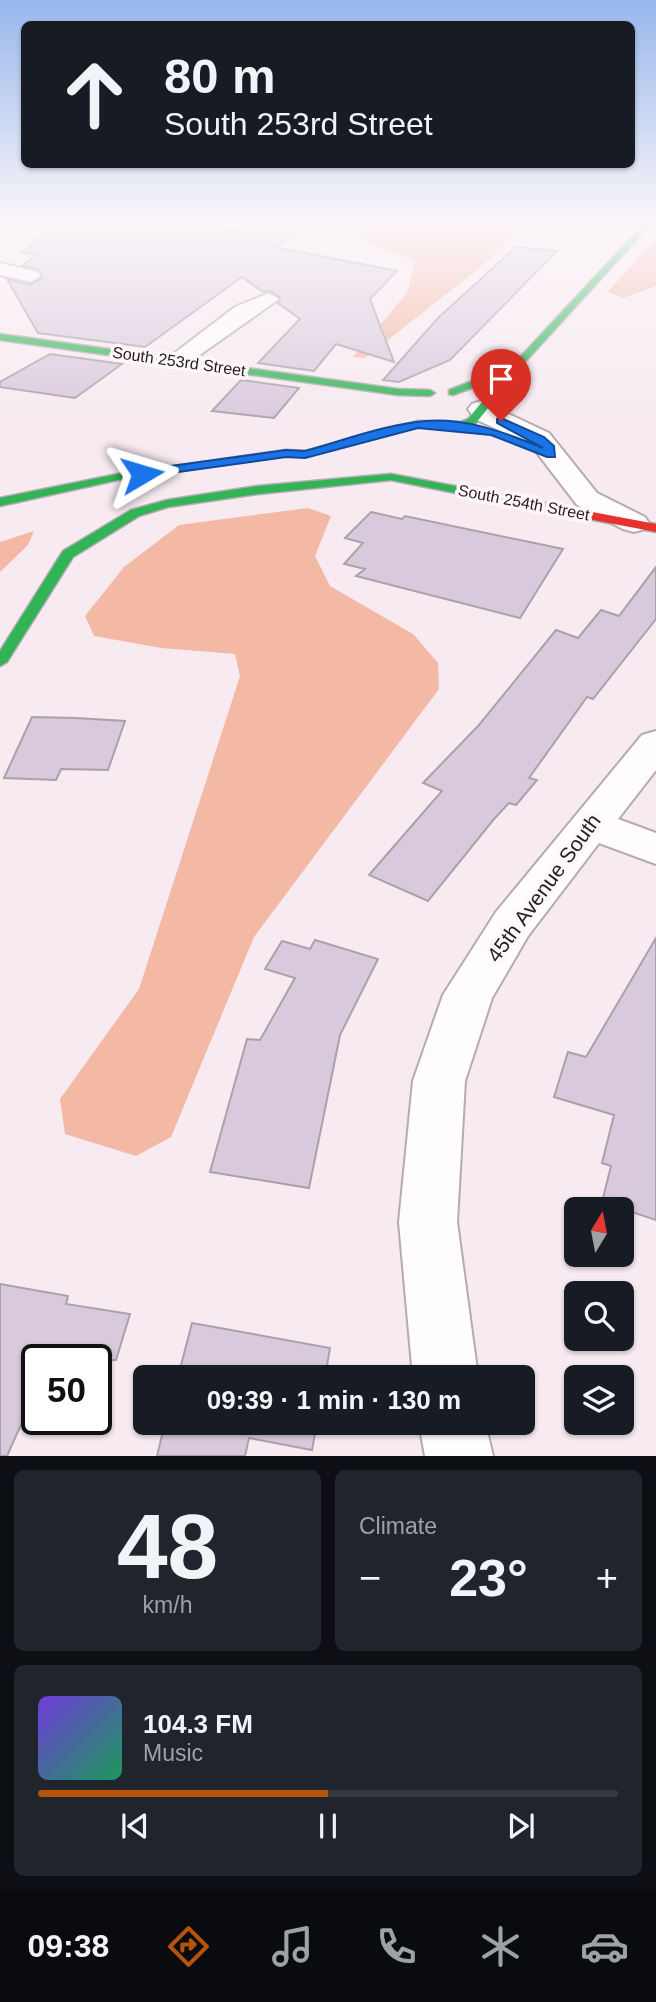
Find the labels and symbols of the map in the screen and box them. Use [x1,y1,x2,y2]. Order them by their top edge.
street label: South 253rd Street [111,344,247,379]
pin [471,349,531,421]
position arrow [105,437,179,511]
street label: South 254th Street [457,481,592,524]
street label: 45th Avenue South [482,809,605,966]
north arrow [564,1197,634,1267]
speed limit sign: 50 [21,1344,112,1435]

